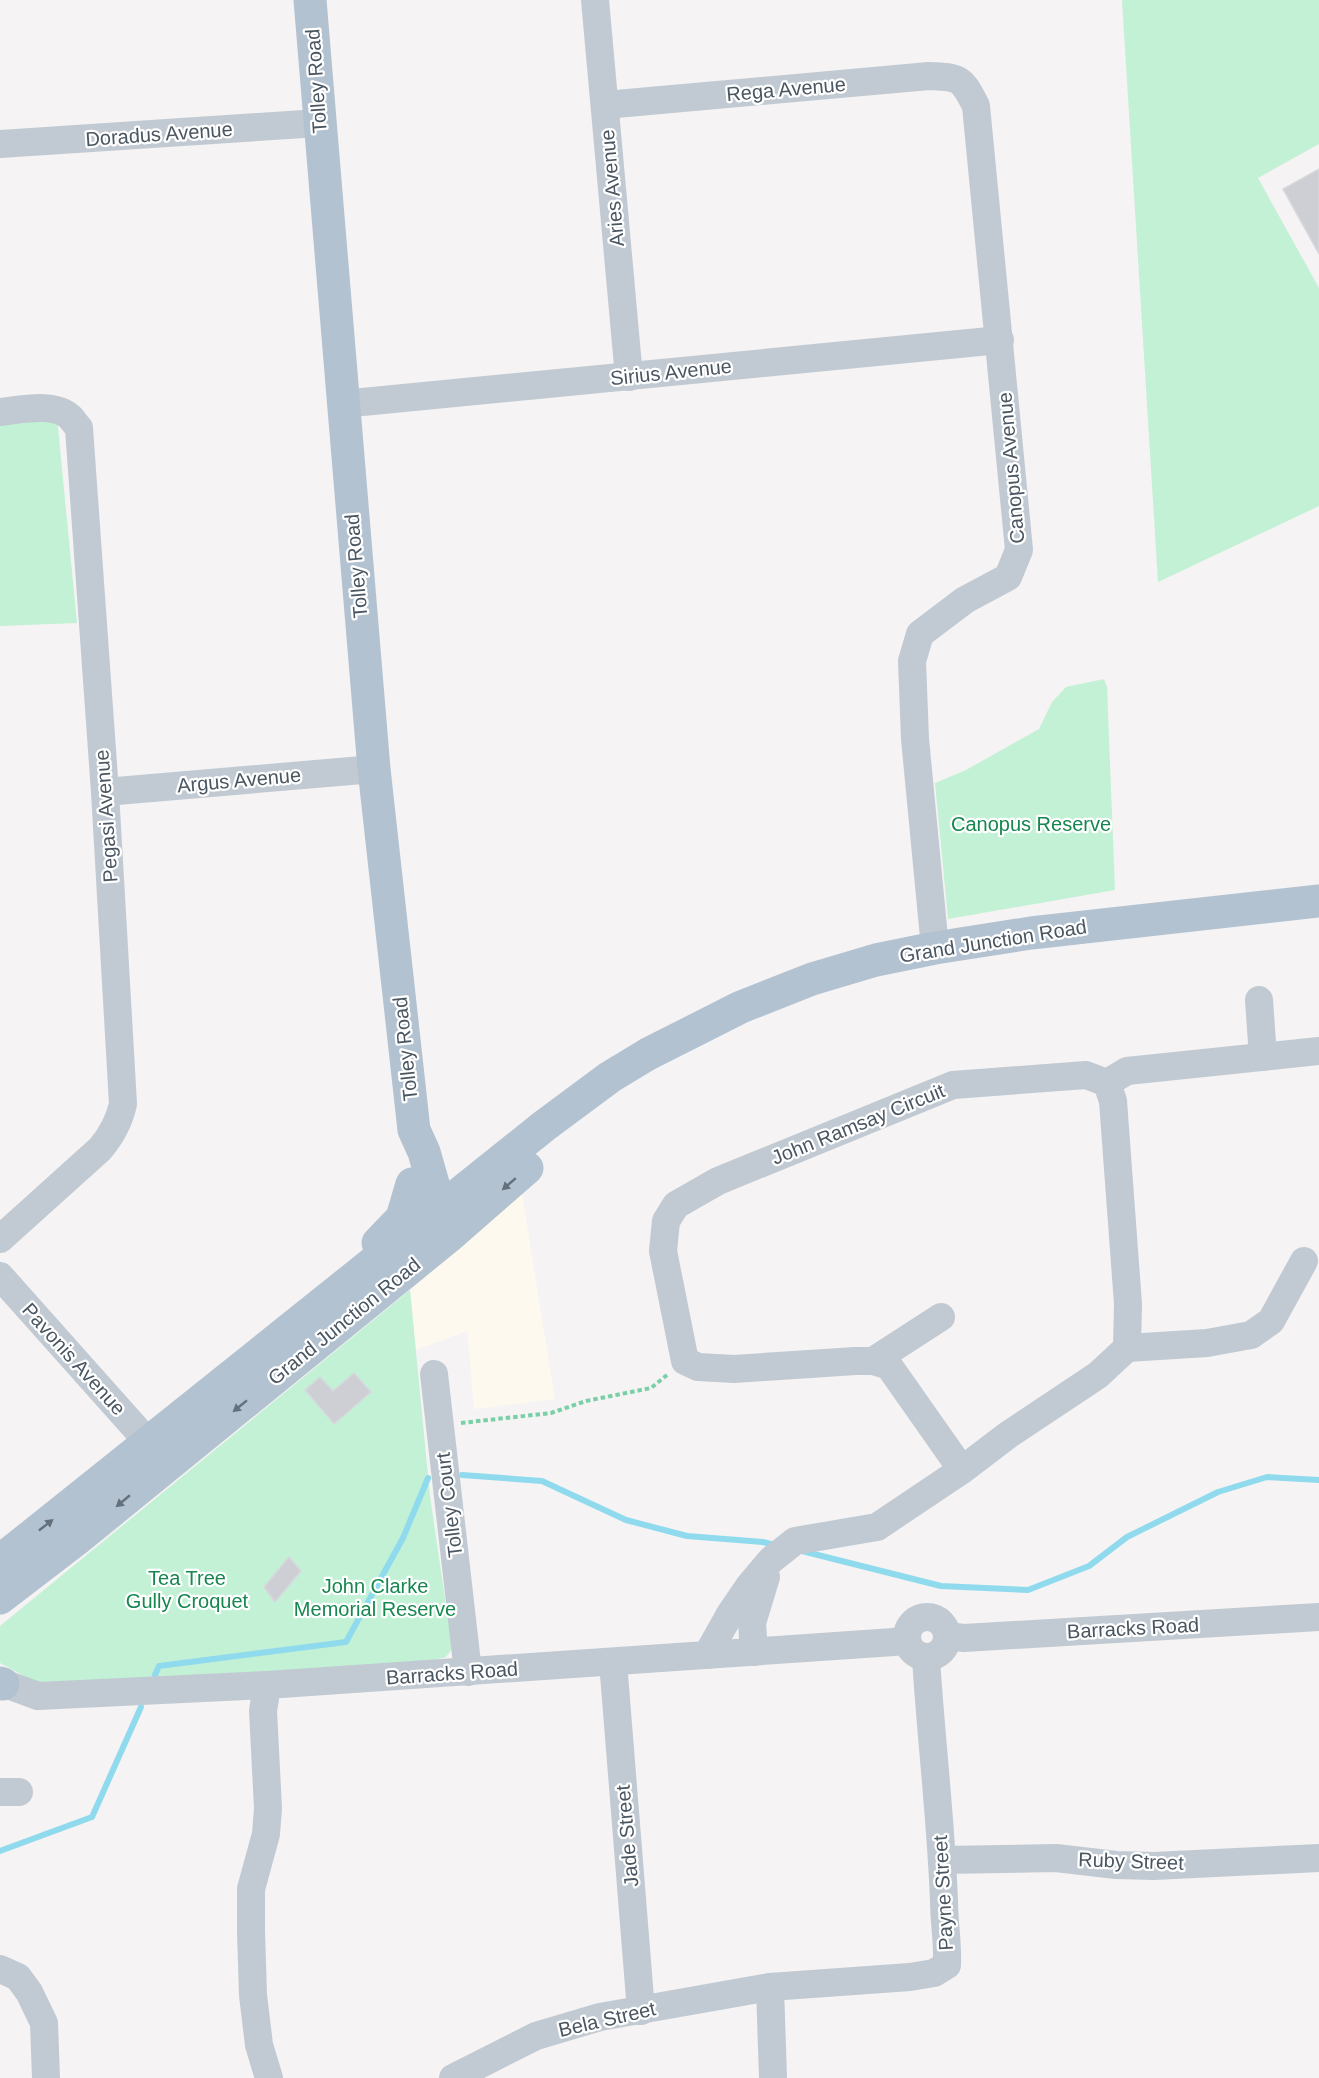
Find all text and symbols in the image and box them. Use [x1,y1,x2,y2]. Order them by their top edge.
street label: Tolley Road [301,28,331,134]
street label: Rega Avenue [725,73,847,105]
street label: Doradus Avenue [85,118,233,150]
street label: Aries Avenue [596,129,628,247]
street label: Sirius Avenue [609,355,733,389]
street label: Canopus Avenue [993,391,1029,545]
street label: Tolley Road [340,513,372,619]
street label: Pegasi Avenue [90,749,122,883]
street label: Argus Avenue [176,764,302,796]
park label: Canopus Reserve [951,813,1111,835]
street label: Grand Junction Road [898,915,1088,967]
street label: Tolley Road [389,996,421,1102]
street label: John Ramsay Circuit [768,1079,948,1169]
one-way arrow [502,1177,517,1190]
street label: Grand Junction Road [264,1253,424,1389]
street label: Pavonis Avenue [18,1298,130,1420]
one-way arrow [232,1399,248,1412]
street label: Tolley Court [432,1451,466,1559]
one-way arrow [116,1494,131,1507]
one-way arrow [38,1518,54,1531]
park label: Tea Tree Gully Croquet [126,1567,249,1612]
park label: John Clarke Memorial Reserve [294,1575,456,1620]
street label: Barracks Road [1066,1614,1200,1642]
street label: Barracks Road [385,1657,519,1689]
street label: Jade Street [612,1784,642,1888]
street label: Payne Street [929,1834,957,1951]
street label: Ruby Street [1078,1848,1185,1874]
street label: Bela Street [556,1997,658,2041]

